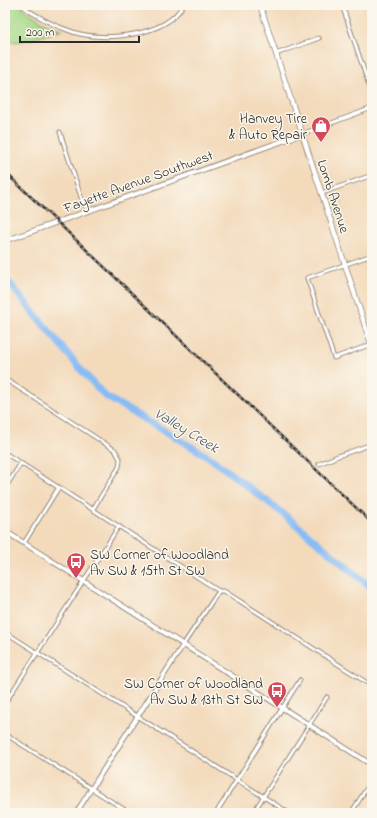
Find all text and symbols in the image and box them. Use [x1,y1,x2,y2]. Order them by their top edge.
scale bar [20,18,139,44]
text: 200 m [26,24,55,42]
place label: Hanvey Tire & Auto Repair [229,109,308,146]
shop icon: Hanvey Tire & Auto Repair [310,115,332,143]
street label: Fayette Avenue Southwest [60,145,217,221]
street label: Lomb Avenue [311,157,355,237]
water label: Valley Creek [149,403,224,460]
place label: SW Corner of Woodland Av SW & 15th St SW [90,545,229,582]
bus stop icon: SW Corner of Woodland Av SW & 15th St SW [65,551,87,579]
place label: SW Corner of Woodland Av SW & 13th St SW [124,674,263,711]
bus stop icon: SW Corner of Woodland Av SW & 13th St SW [266,680,288,708]

